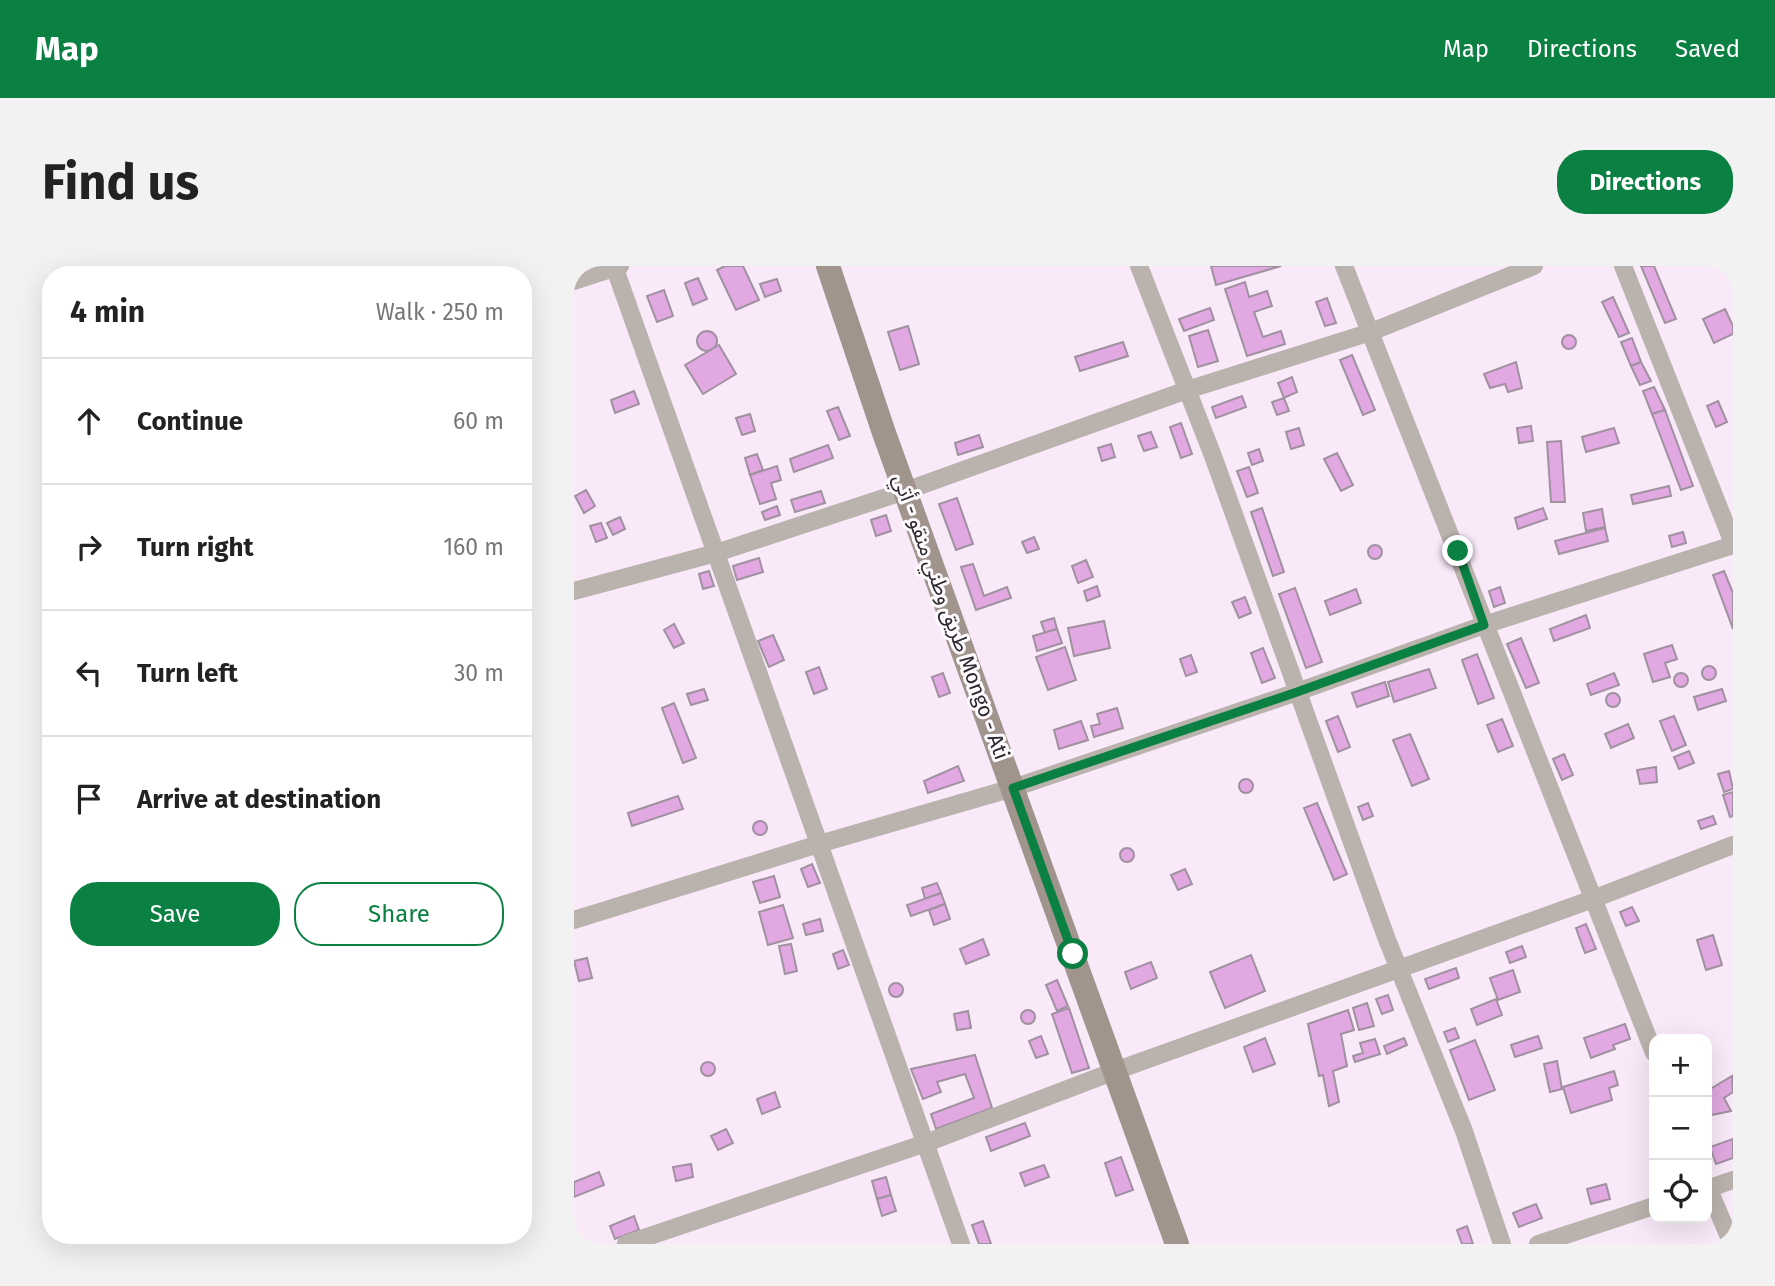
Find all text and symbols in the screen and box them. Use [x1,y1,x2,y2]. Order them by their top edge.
text: Map [35,29,99,69]
text: Map [1443,35,1489,63]
text: Directions [1527,35,1637,63]
text: Saved [1675,35,1740,63]
button: Directions [1557,150,1733,214]
text: Find us [42,153,199,212]
text: 4 min [70,294,145,330]
text: Walk · 250 m [376,298,504,326]
icon: ahead [70,402,108,440]
text: Continue [137,406,243,437]
text: 60 m [453,407,504,435]
street label: طريق وطني منقو - أتي Mongo - Ati [884,471,1015,764]
icon: right [70,528,108,566]
text: Turn right [137,532,254,563]
text: 160 m [443,533,504,561]
route end [1442,535,1473,566]
icon: left [70,654,108,692]
text: Turn left [137,658,238,689]
text: 30 m [454,659,504,687]
icon: arrive [70,780,108,818]
text: Arrive at destination [137,784,381,815]
button: Save [70,882,280,946]
button: Share [294,882,504,946]
route start [1057,938,1088,969]
map controls [1649,1034,1712,1223]
button: + [1649,1034,1712,1097]
button: − [1649,1097,1712,1160]
button: locate [1649,1160,1712,1223]

